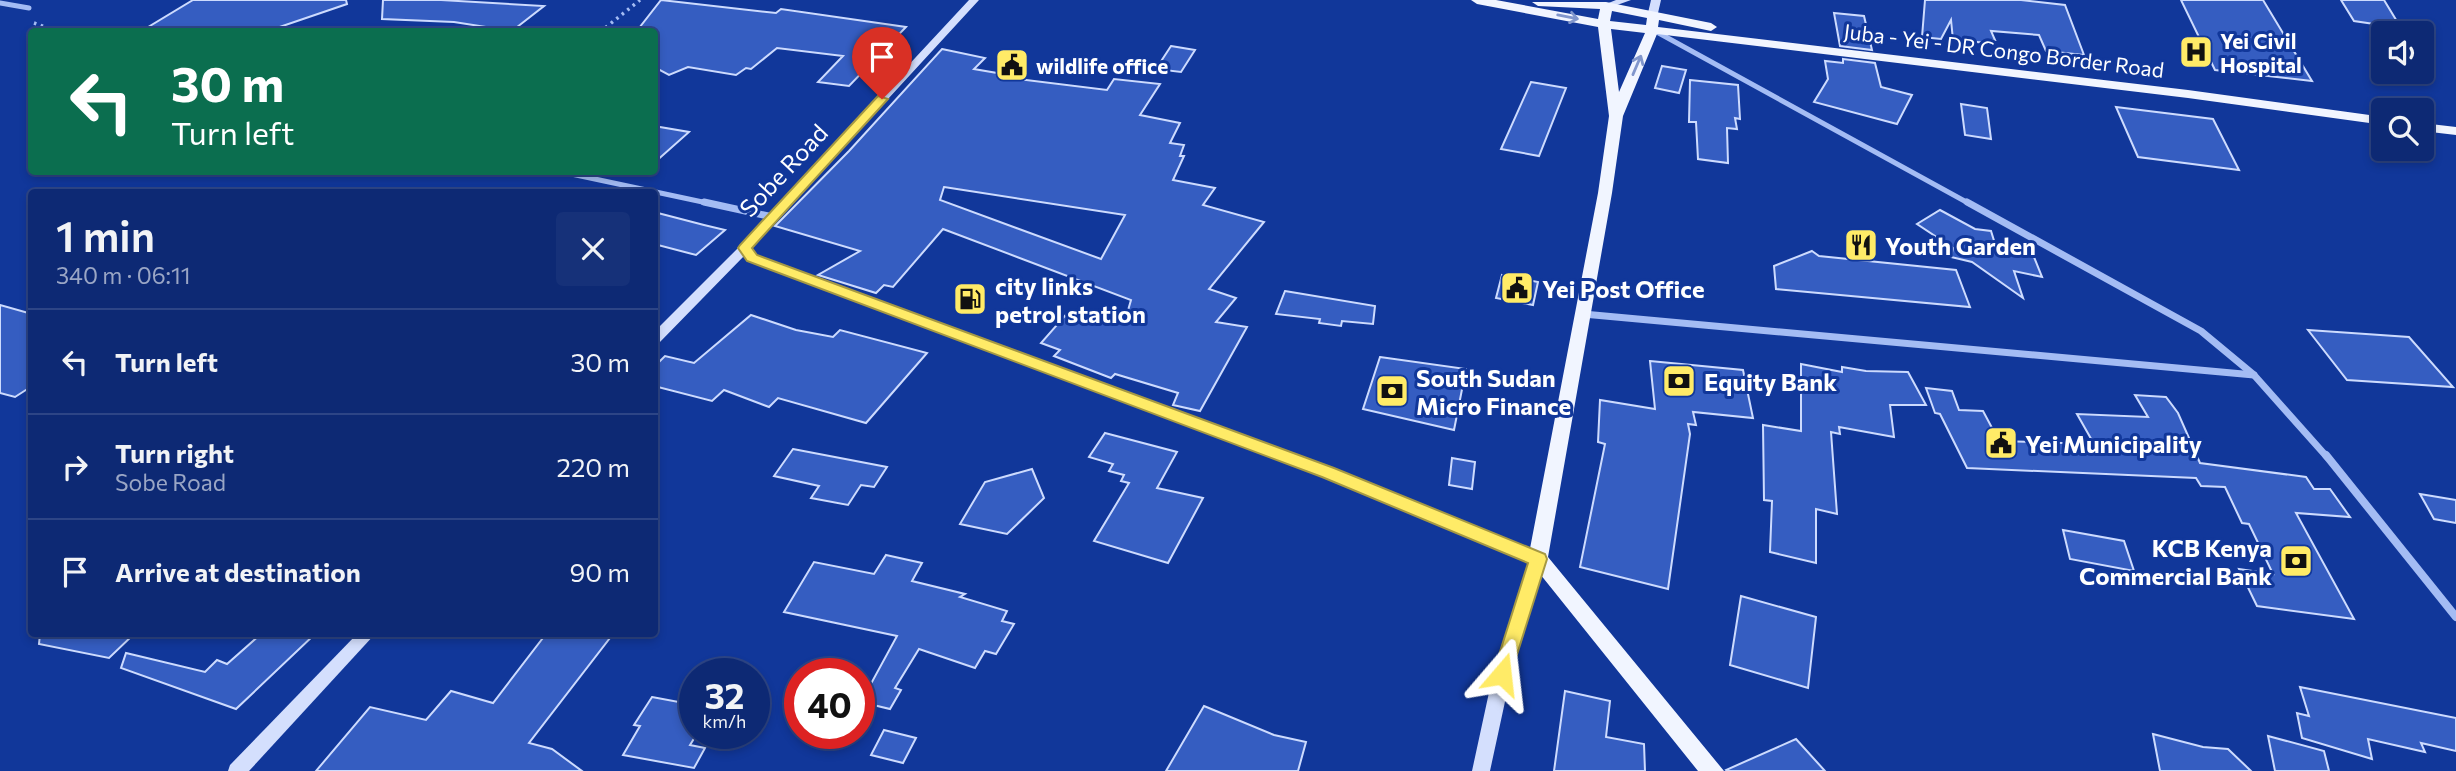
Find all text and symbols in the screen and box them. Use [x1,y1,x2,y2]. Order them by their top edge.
one-way arrow [1556,11,1579,25]
street label: Juba - Yei - DR Congo Border Road [1843,18,2165,82]
map controls [2371,21,2434,161]
button: sound [2371,21,2434,84]
pin [852,27,912,99]
place label: Yei Civil Hospital [2220,28,2302,77]
hospital icon: Yei Civil Hospital [2177,33,2215,71]
icon: arrive [863,38,901,76]
public building icon: wildlife office [993,46,1031,84]
text: 30 m [171,52,284,112]
place label: wildlife office [1036,53,1168,78]
one-way arrow [1631,55,1644,76]
icon: left [56,56,147,147]
button: search [2371,98,2434,161]
text: Turn left [171,112,295,152]
street label: Sobe Road [733,118,833,222]
text: 1 min [56,209,155,261]
button: close [556,212,630,286]
restaurant icon: Youth Garden [1842,226,1880,264]
place label: Youth Garden [1885,231,2036,260]
text: 340 m · 06:11 [56,261,191,289]
public building icon: Yei Post Office [1498,269,1536,307]
place label: city links petrol station [995,271,1146,328]
place label: Yei Post Office [1542,274,1705,303]
fuel station icon: city links petrol station [951,280,989,318]
icon: left [56,343,94,381]
text: Turn left [115,346,218,377]
text: 30 m [571,346,630,377]
bank icon: Equity Bank [1660,362,1698,400]
place label: South Sudan Micro Finance [1416,363,1571,420]
place label: Equity Bank [1704,367,1837,396]
bank icon: South Sudan Micro Finance [1373,372,1411,410]
public building icon: Yei Municipality [1982,424,2020,462]
place label: Yei Municipality [2025,429,2202,458]
text: Turn right [115,437,234,468]
icon: right [56,448,94,486]
text: 220 m [557,451,630,482]
text: Sobe Road [115,468,226,496]
place label: KCB Kenya Commercial Bank [2079,533,2272,590]
bank icon: KCB Kenya Commercial Bank [2277,542,2315,580]
icon: arrive [56,553,94,591]
text: Arrive at destination [115,556,361,587]
text: 90 m [570,556,630,587]
position arrow [1465,637,1539,711]
speed limit sign: 40 [784,658,875,749]
text: 32 [704,673,745,716]
text: km/h [703,710,746,732]

